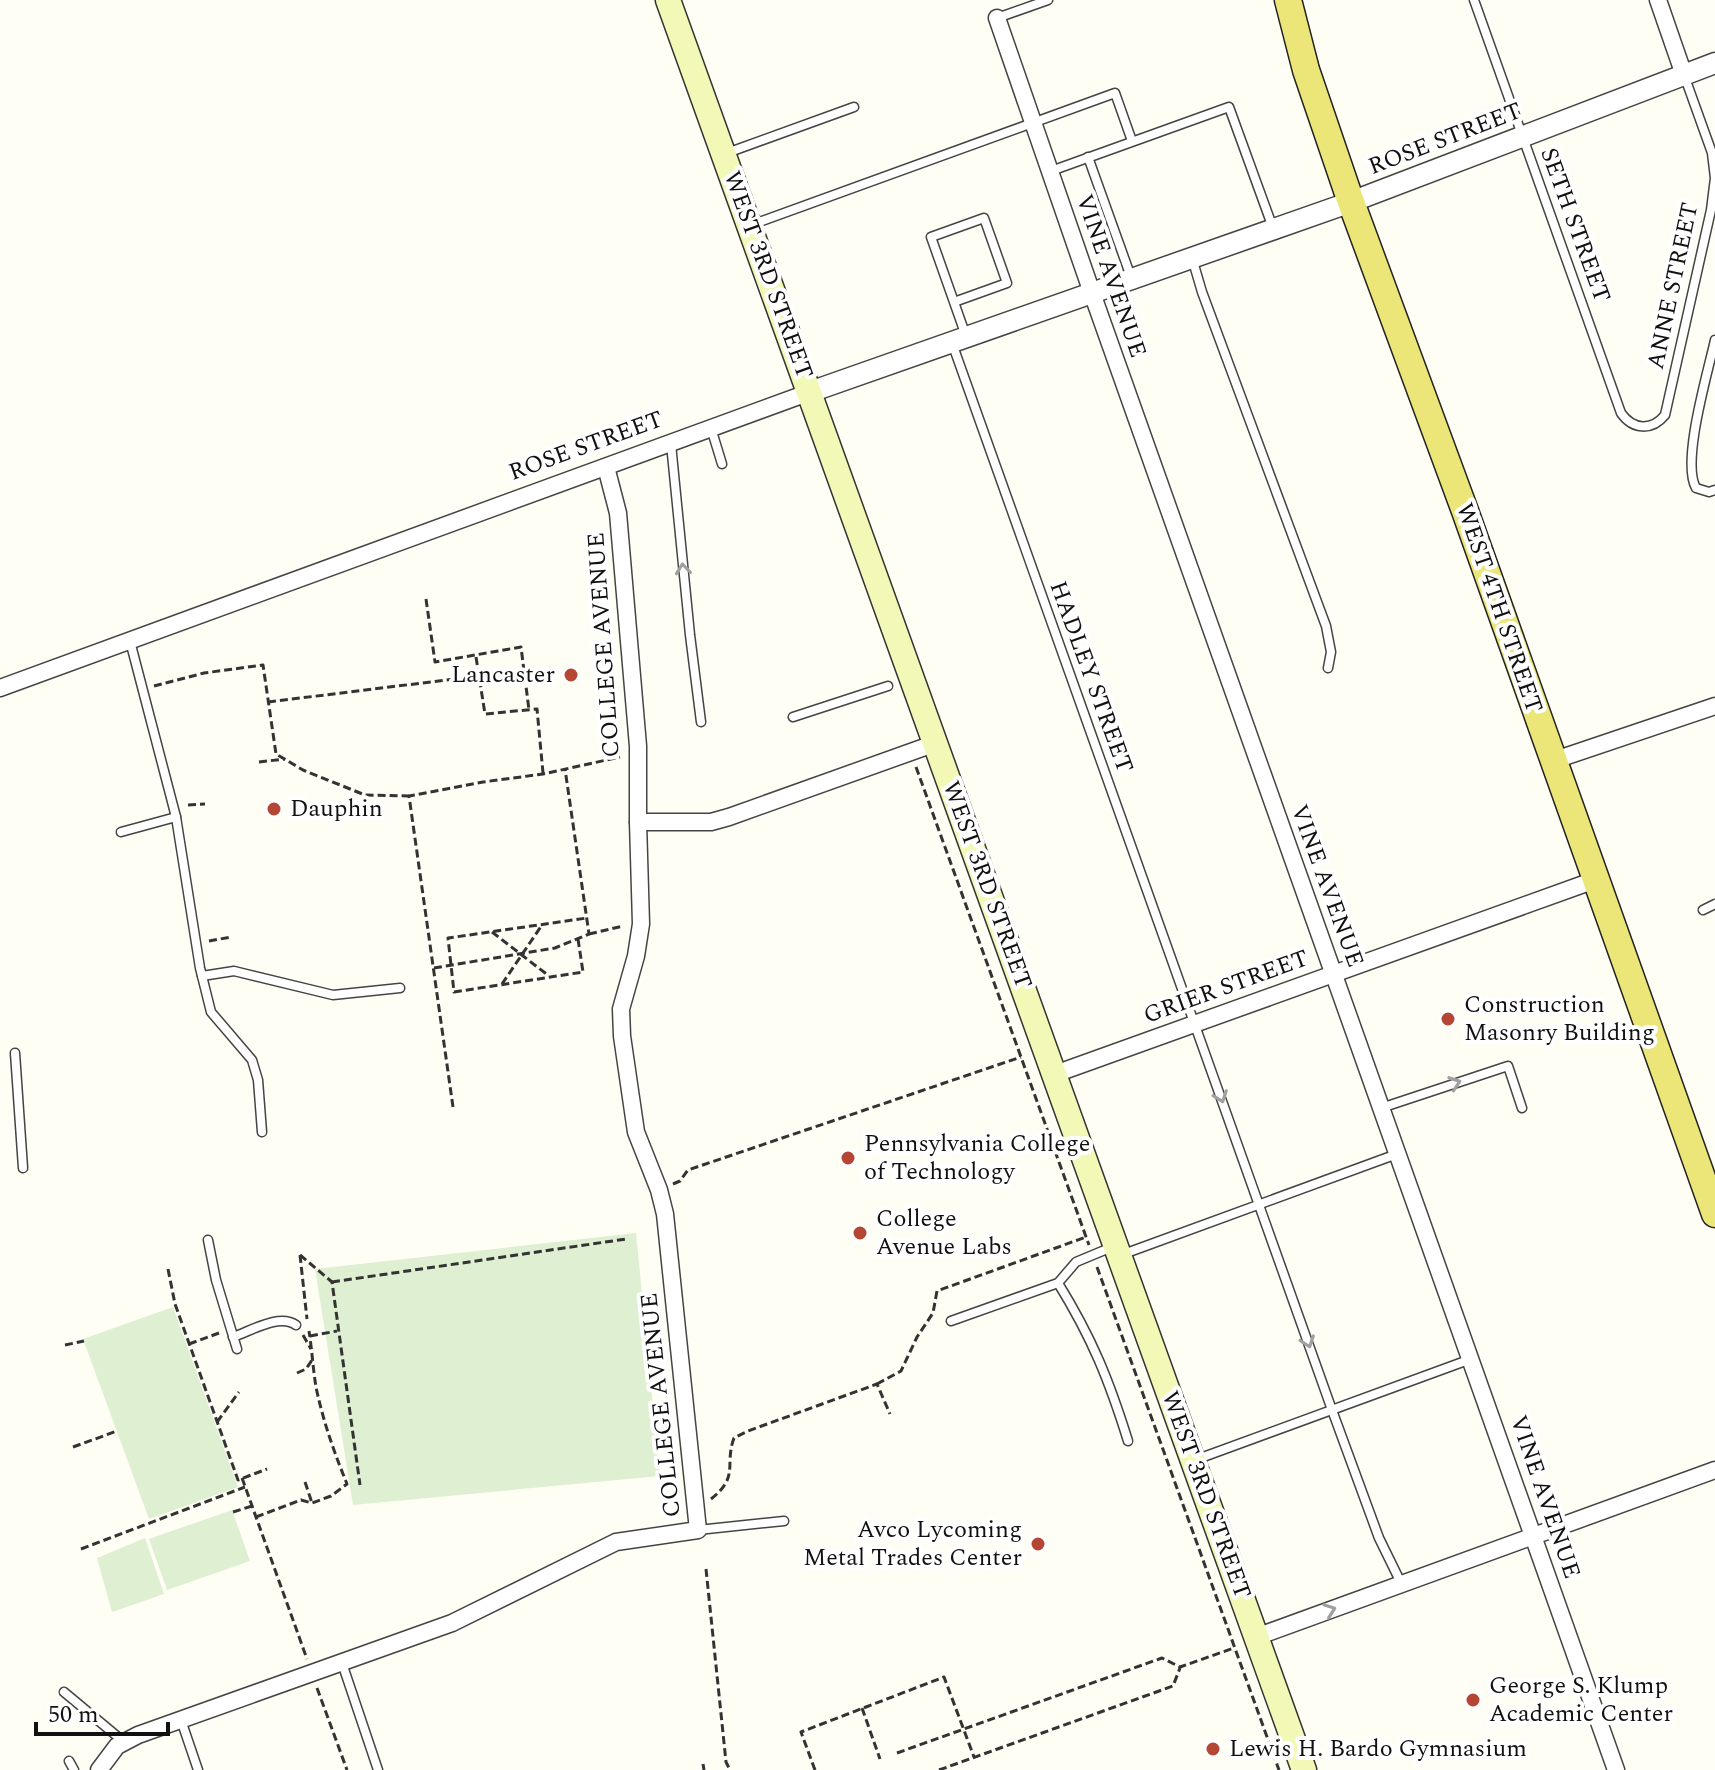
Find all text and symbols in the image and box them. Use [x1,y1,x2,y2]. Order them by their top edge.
street label: ROSE STREET [1363,93,1527,185]
street label: SETH STREET [1530,143,1620,307]
street label: WEST 3RD STREET [714,166,822,384]
street label: VINE AVENUE [1066,189,1156,363]
street label: ANNE STREET [1638,199,1708,373]
street label: ROSE STREET [504,401,668,491]
street label: WEST 4TH STREET [1446,498,1552,718]
street label: COLLEGE AVENUE [578,531,630,759]
one-way arrow [675,562,692,575]
street label: HADLEY STREET [1040,576,1142,778]
place label: Lancaster [451,657,555,693]
marker: Lancaster [562,666,580,684]
street label: WEST 3RD STREET [933,776,1041,994]
place label: Dauphin [290,791,383,827]
marker: Dauphin [265,800,283,818]
street label: VINE AVENUE [1281,800,1373,972]
street label: GRIER STREET [1138,940,1314,1034]
place label: Construction Masonry Building [1464,987,1655,1051]
marker: Construction Masonry Building [1439,1010,1457,1028]
one-way arrow [1448,1077,1462,1093]
one-way arrow [1211,1089,1228,1103]
place label: Pennsylvania College of Technology [864,1126,1090,1190]
marker: Pennsylvania College of Technology [839,1149,857,1167]
place label: College Avenue Labs [876,1201,1012,1265]
marker: College Avenue Labs [851,1224,869,1242]
street label: COLLEGE AVENUE [631,1291,691,1519]
one-way arrow [1298,1335,1315,1349]
street label: WEST 3RD STREET [1152,1386,1260,1604]
street label: VINE AVENUE [1500,1410,1590,1584]
place label: Avco Lycoming Metal Trades Center [803,1512,1022,1576]
marker: Avco Lycoming Metal Trades Center [1029,1535,1047,1553]
one-way arrow [1322,1604,1336,1620]
place label: George S. Klump Academic Center [1489,1668,1673,1732]
scale bar [36,1686,168,1736]
marker: George S. Klump Academic Center [1464,1691,1482,1709]
text: 50 m [48,1697,99,1733]
place label: Lewis H. Bardo Gymnasium [1229,1731,1527,1767]
marker: Lewis H. Bardo Gymnasium [1204,1740,1222,1758]

